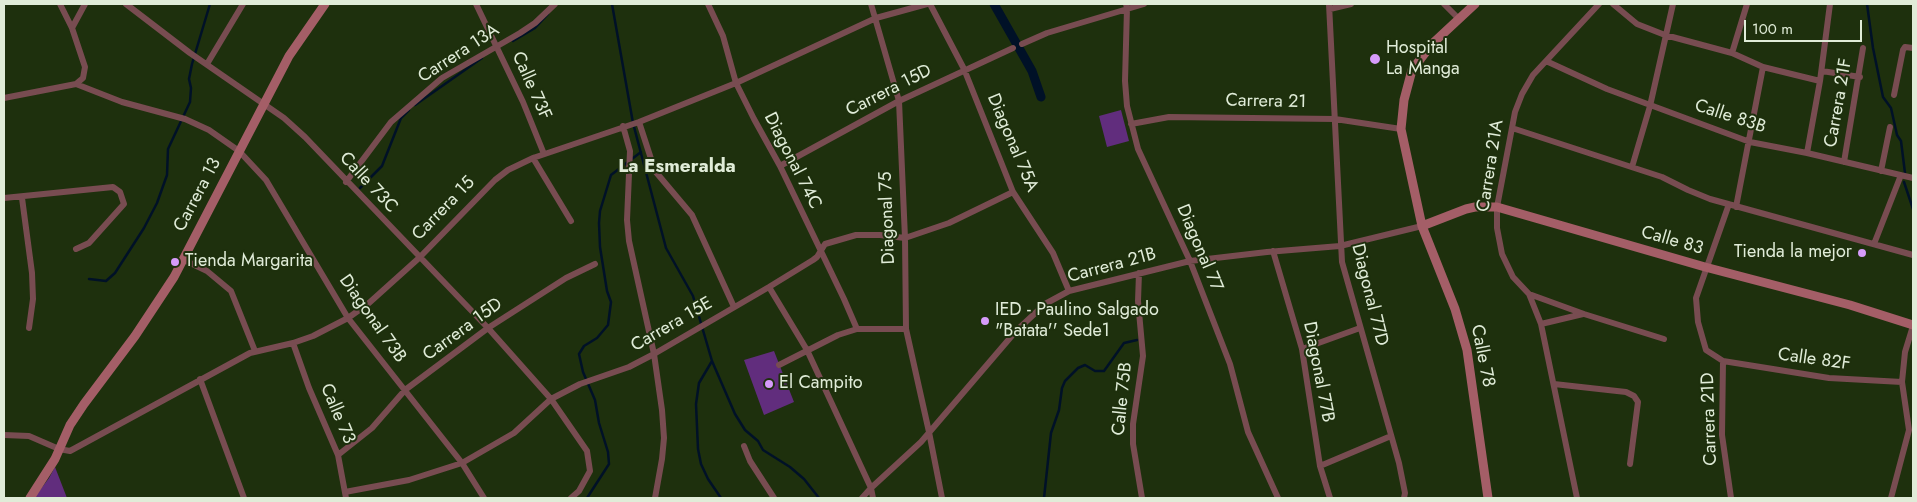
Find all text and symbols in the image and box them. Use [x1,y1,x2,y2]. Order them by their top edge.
scale bar [1747,10,1864,42]
text: 100 m [1752,18,1793,40]
street label: Carrera 13A [414,20,504,88]
place label: Hospital La Manga [1386,38,1460,80]
street label: Calle 73F [506,49,556,123]
marker: Hospital La Manga [1368,52,1382,66]
street label: Carrera 21F [1821,57,1857,149]
street label: Carrera 15D [843,60,935,122]
street label: Carrera 21 [1225,90,1307,114]
street label: Diagonal 75A [982,91,1042,195]
street label: Calle 83B [1692,95,1768,139]
street label: Diagonal 74C [758,109,826,213]
street label: Carrera 21A [1473,118,1509,214]
street label: Calle 73C [334,148,402,218]
street label: Carrera 13 [170,154,226,236]
district label: La Esmeralda [618,156,736,178]
street label: Diagonal 75 [876,171,900,265]
street label: Carrera 15 [408,172,480,246]
street label: Diagonal 77 [1171,201,1227,295]
street label: Calle 83 [1638,222,1706,260]
street label: Diagonal 77D [1346,242,1392,348]
place label: Tienda la mejor [1734,242,1852,264]
street label: Carrera 21B [1065,244,1159,288]
marker: Tienda la mejor [1856,247,1868,259]
place label: Tienda Margarita [185,251,313,273]
marker: Tienda Margarita [169,256,181,268]
street label: Diagonal 73B [334,271,410,367]
street label: Carrera 15E [627,293,717,357]
street label: Carrera 15D [419,294,507,366]
place label: IED - Paulino Salgado "Batata'' Sede1 [995,300,1159,342]
marker: IED - Paulino Salgado "Batata'' Sede1 [979,315,991,327]
street label: Diagonal 77B [1298,320,1338,424]
street label: Calle 78 [1465,323,1499,389]
street label: Calle 82F [1776,344,1852,376]
street label: Calle 75B [1108,361,1138,437]
street label: Carrera 21D [1698,372,1722,466]
place label: El Campito [779,373,863,395]
marker: El Campito [763,378,775,390]
street label: Calle 73 [315,381,359,447]

